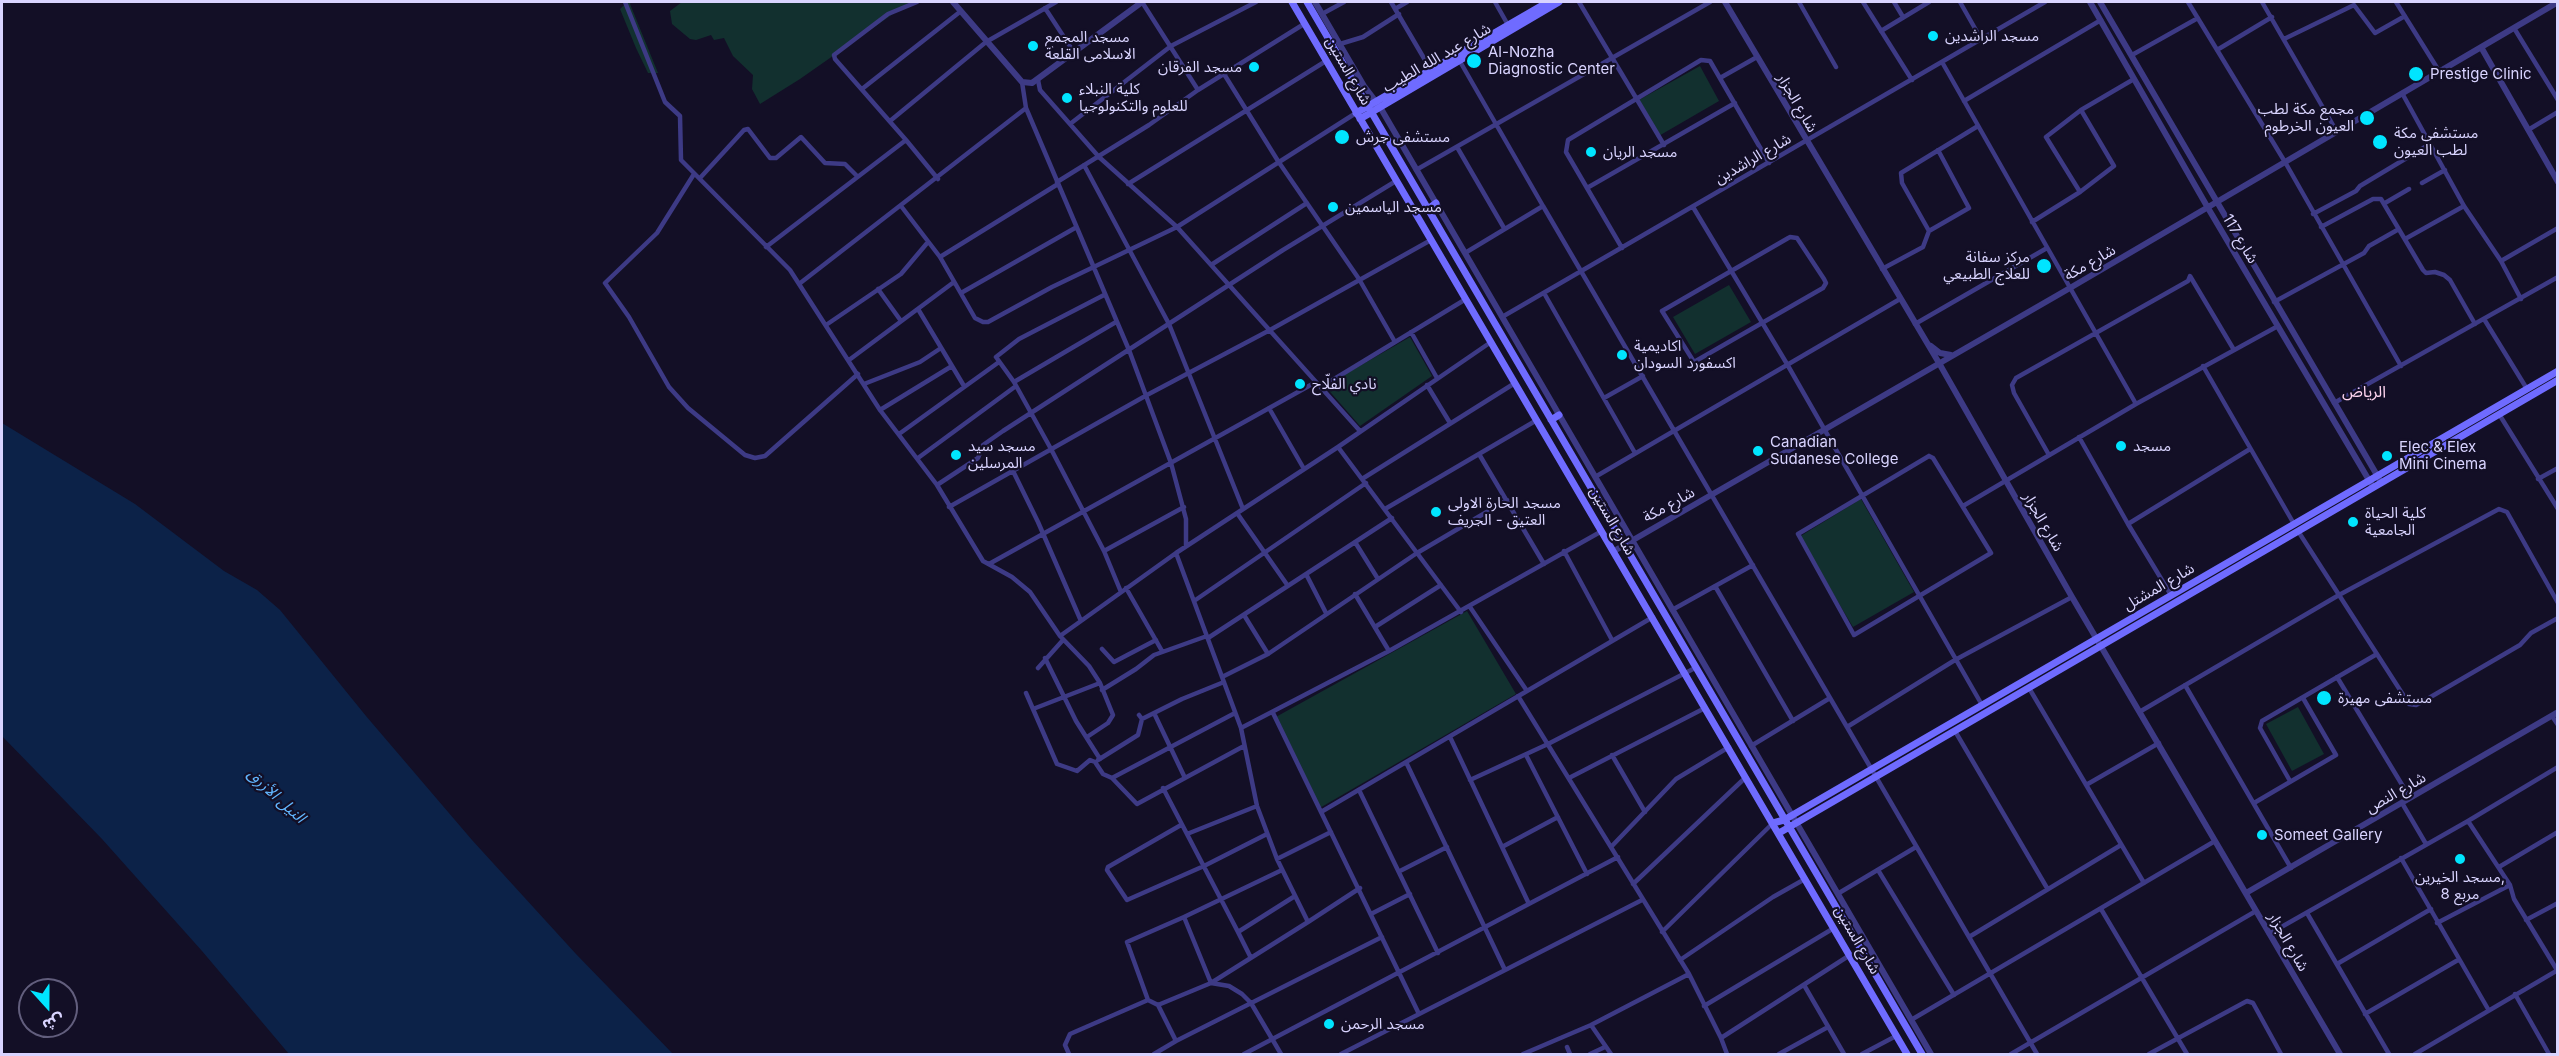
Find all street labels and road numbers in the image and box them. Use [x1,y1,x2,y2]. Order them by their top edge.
street label: شارع عبد الله الطيب [1380,20,1494,96]
street label: شارع الستين [1321,34,1375,108]
street label: شارع الجزار [1773,70,1821,136]
street label: شارع الراشدين [1712,130,1794,188]
street label: شارع 117 [2218,211,2262,267]
street label: شارع مكة [2061,241,2119,285]
street label: شارع مكة [1640,483,1698,527]
street label: شارع الستين [1585,484,1639,558]
street label: شارع الجزار [2019,489,2067,555]
street label: شارع المشتل [2120,559,2198,615]
street label: شارع النص [2363,769,2429,817]
street label: شارع الستين [1830,903,1884,977]
street label: شارع الجزار [2264,909,2312,975]

